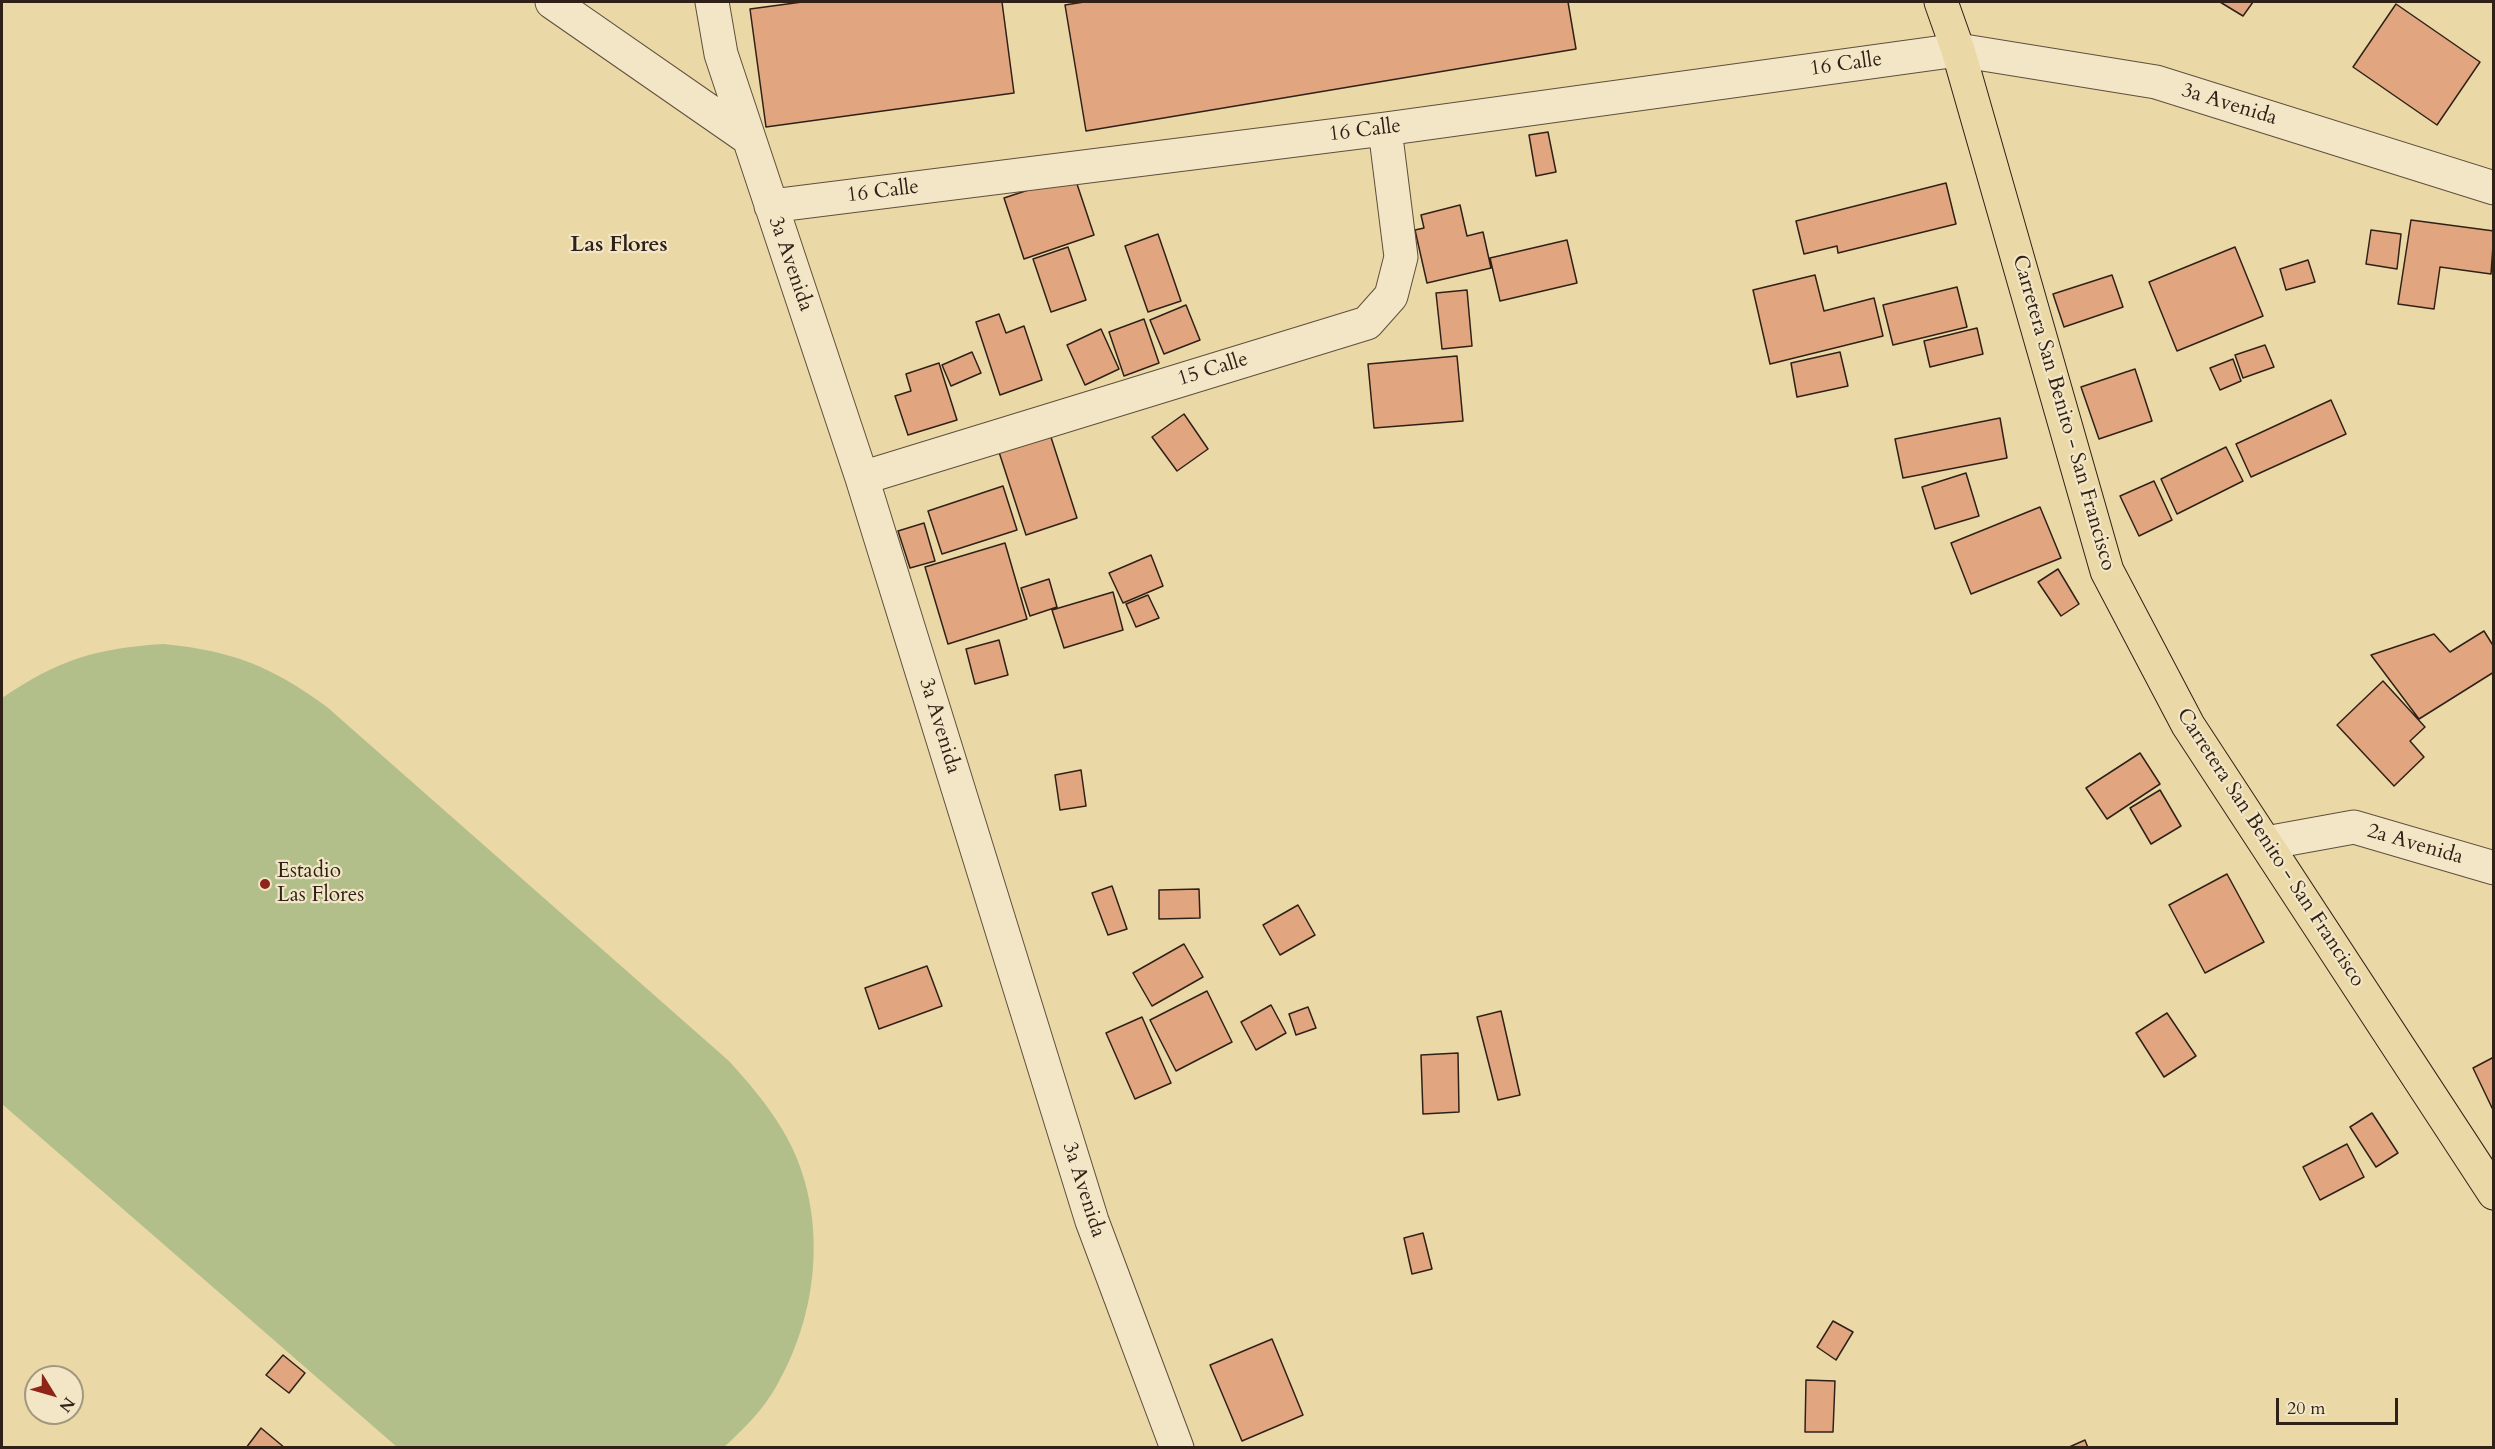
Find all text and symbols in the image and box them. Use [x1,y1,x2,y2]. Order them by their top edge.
street label: 16 Calle [1808,47,1884,83]
street label: 3a Avenida [2178,79,2280,131]
street label: 16 Calle [1327,114,1403,148]
street label: 16 Calle [845,175,921,209]
street label: 3a Avenida [762,213,818,315]
district label: Las Flores [570,233,668,259]
street label: Carretera San Benito - San Francisco [2006,252,2120,574]
street label: 15 Calle [1175,347,1251,393]
street label: 3a Avenida [913,675,965,777]
street label: Carretera San Benito - San Francisco [2170,704,2370,992]
street label: 2a Avenida [2364,819,2466,871]
place label: Estadio Las Flores [277,859,364,909]
marker: Estadio Las Flores [258,877,272,891]
street label: 3a Avenida [1056,1139,1110,1241]
north arrow [24,1365,84,1425]
scale bar [2279,1386,2400,1424]
text: N [54,1392,80,1417]
text: 20 m [2287,1396,2326,1421]

